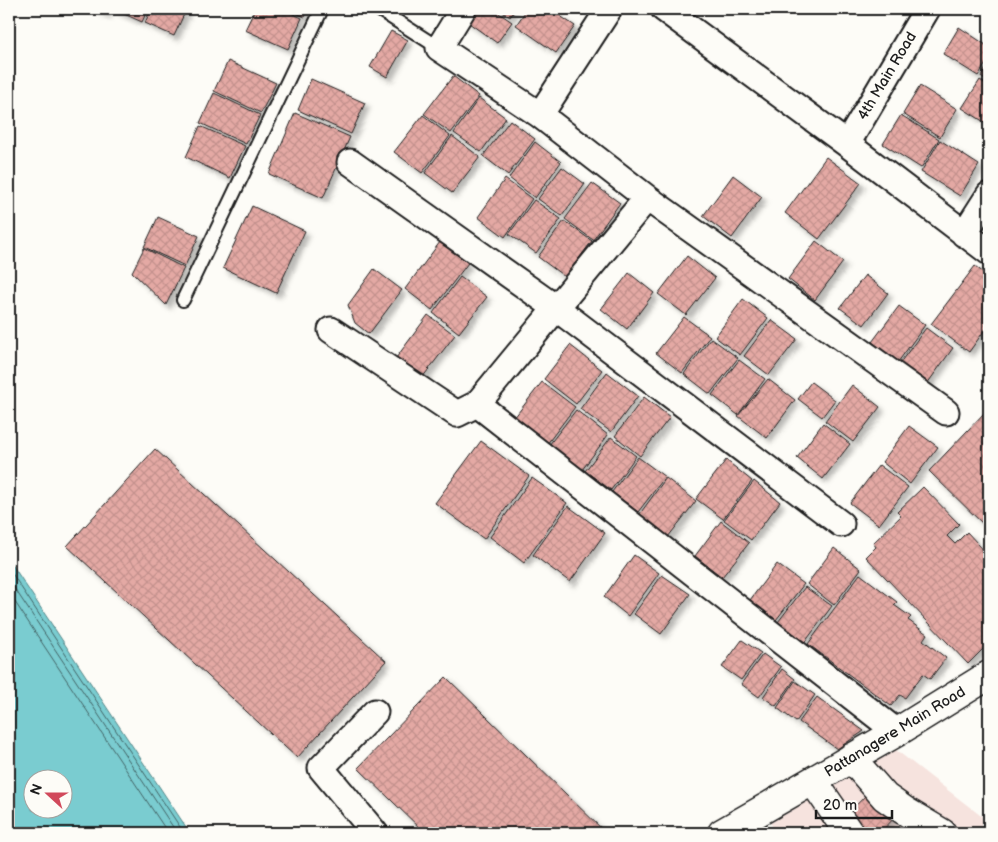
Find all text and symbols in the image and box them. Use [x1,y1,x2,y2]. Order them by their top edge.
street label: 4th Main Road [853,28,921,124]
street label: Pattanagere Main Road [821,682,969,782]
north arrow [22,770,72,820]
text: N [27,782,46,797]
scale bar [816,787,892,819]
text: 20 m [823,796,857,815]

